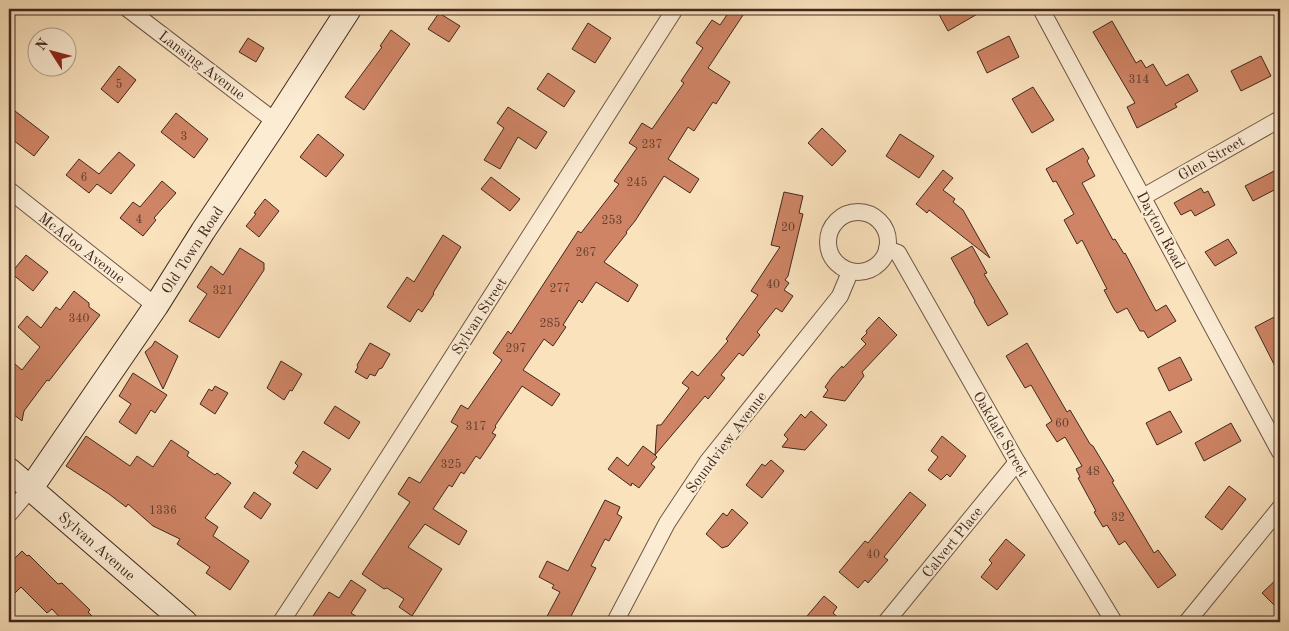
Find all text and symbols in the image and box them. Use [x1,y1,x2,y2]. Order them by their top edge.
north arrow [28,28,78,78]
street label: Lansing Avenue [155,29,247,104]
text: N [33,36,51,53]
house number: 314 [1129,74,1149,86]
house number: 5 [116,78,123,91]
house number: 3 [181,131,187,143]
street label: Glen Street [1176,134,1247,184]
house number: 237 [642,139,662,151]
house number: 6 [81,172,88,184]
house number: 245 [627,176,647,189]
street label: Dayton Road [1133,190,1186,272]
street label: Old Town Road [160,204,227,297]
street label: McAdoo Avenue [35,211,127,288]
house number: 4 [136,214,143,226]
house number: 253 [602,214,622,227]
house number: 20 [781,222,795,234]
house number: 267 [576,247,596,259]
street label: Sylvan Street [450,276,511,358]
house number: 40 [766,279,780,291]
house number: 277 [550,283,570,295]
house number: 321 [213,285,233,297]
house number: 340 [69,313,89,325]
house number: 285 [540,317,560,330]
house number: 297 [506,343,526,355]
street label: Soundview Avenue [684,389,770,497]
street label: Oakdale Street [969,389,1030,480]
house number: 60 [1055,418,1069,430]
house number: 317 [466,421,486,433]
house number: 325 [441,458,461,471]
house number: 48 [1086,466,1100,478]
house number: 1336 [149,505,177,517]
street label: Calvert Place [920,505,986,581]
street label: Sylvan Avenue [55,510,137,584]
house number: 32 [1111,512,1125,524]
house number: 40 [866,549,880,561]

